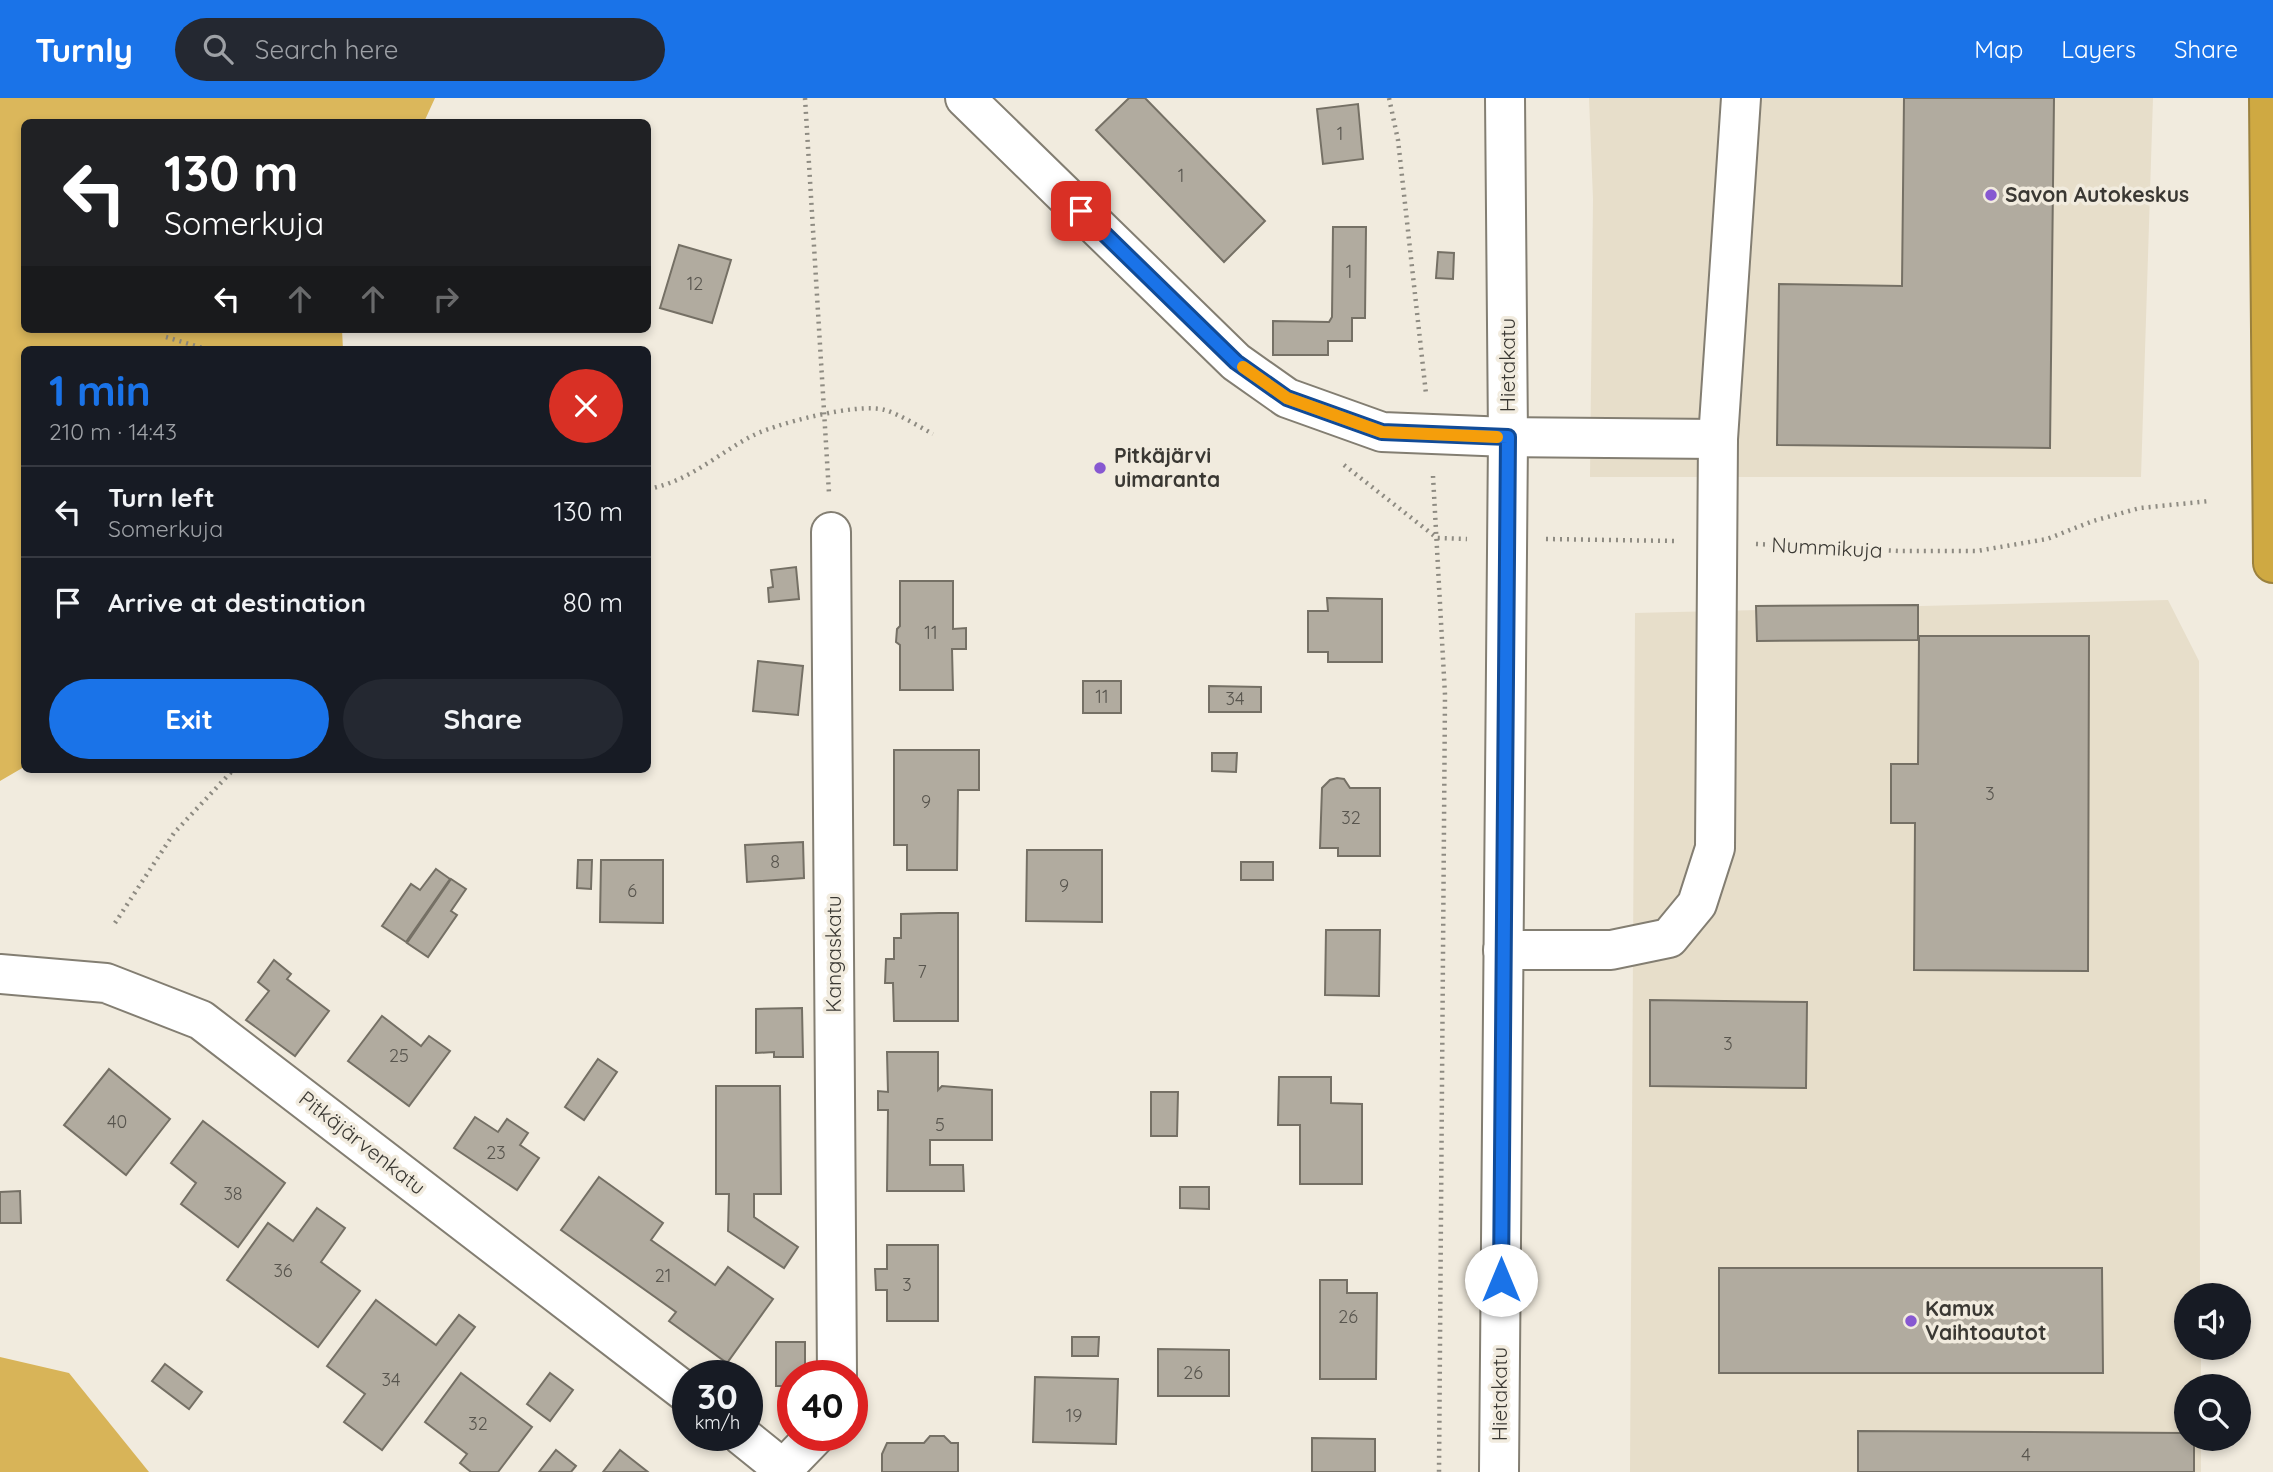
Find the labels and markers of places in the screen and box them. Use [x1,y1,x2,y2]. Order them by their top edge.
pin [1051,181,1111,241]
place label: Savon Autokeskus [2005,181,2189,207]
marker: Savon Autokeskus [1983,187,1999,203]
place label: Pitkäjärvi uimaranta [1114,442,1220,492]
marker: Pitkäjärvi uimaranta [1092,460,1108,476]
place label: Kamux Vaihtoautot [1925,1295,2047,1345]
marker: Kamux Vaihtoautot [1903,1313,1919,1329]

